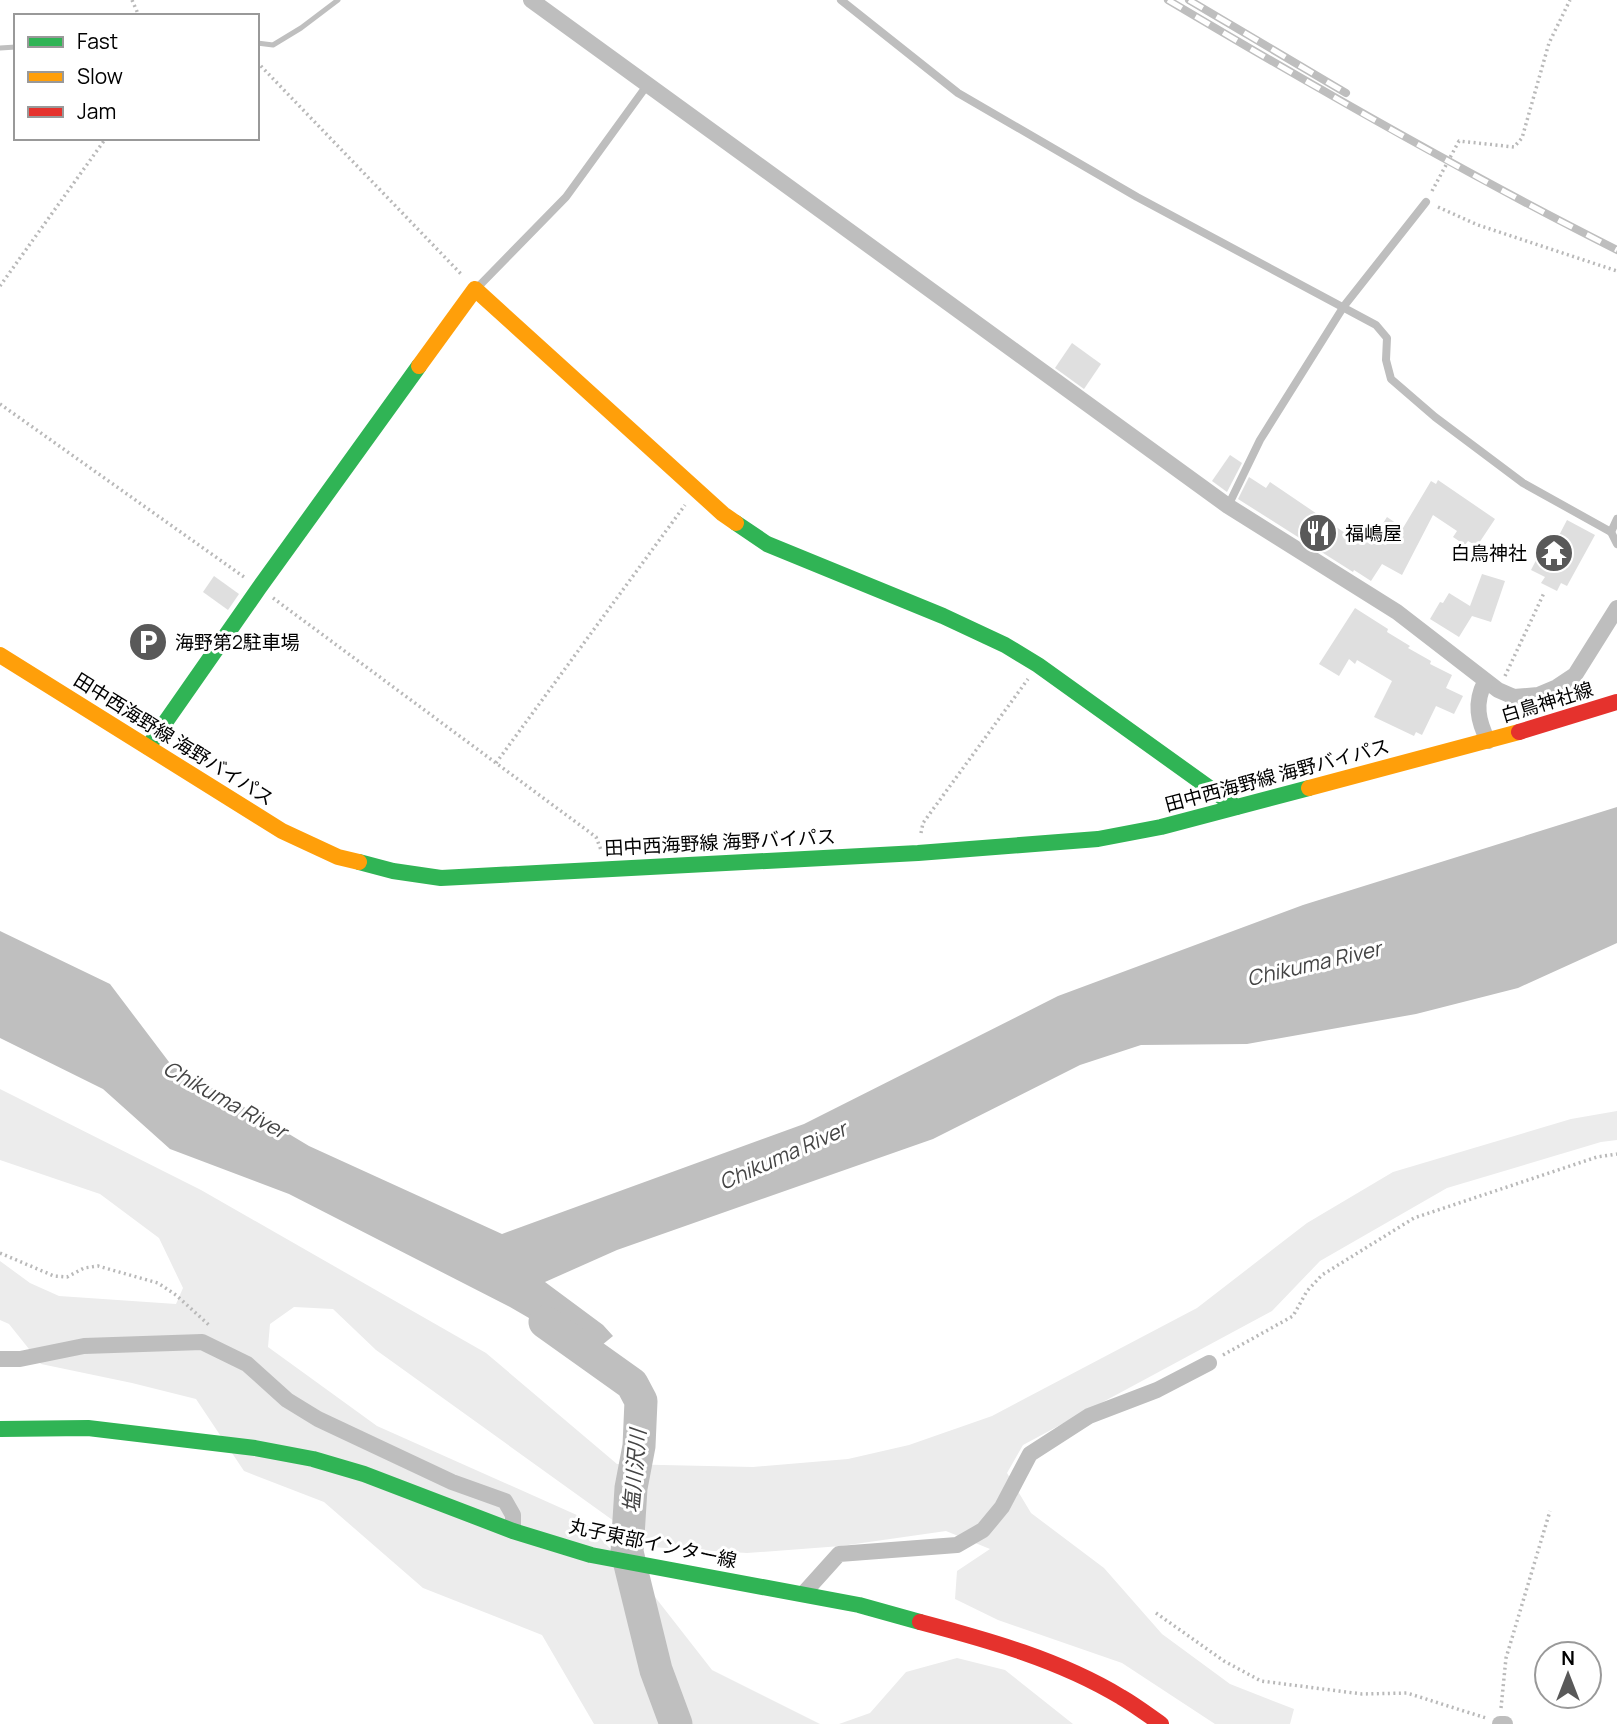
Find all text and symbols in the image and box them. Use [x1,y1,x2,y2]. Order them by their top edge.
legend [14,14,259,140]
text: Fast [77,27,118,55]
text: Slow [77,62,123,90]
text: Jam [77,97,116,125]
restaurant icon: 福嶋屋 [1297,512,1339,554]
place label: 福嶋屋 [1345,520,1402,546]
temple icon: 白鳥神社 [1533,532,1575,574]
place label: 白鳥神社 [1451,540,1527,566]
parking icon: 海野第2駐車場 [127,621,169,663]
place label: 海野第2駐車場 [175,629,300,655]
street label: 田中西海野線 海野バイパス [69,667,279,811]
street label: 白鳥神社線 [1498,676,1596,728]
street label: 田中西海野線 海野バイパス [1162,732,1392,818]
street label: 田中西海野線 海野バイパス [604,823,836,861]
water label: Chikuma River [1244,933,1386,992]
water label: Chikuma River [159,1054,294,1146]
water label: Chikuma River [714,1113,853,1196]
water label: 塩川沢川 [616,1426,652,1514]
street label: 丸子東部インター線 [567,1513,739,1573]
north arrow [1533,1640,1603,1710]
text: N [1561,1645,1575,1671]

